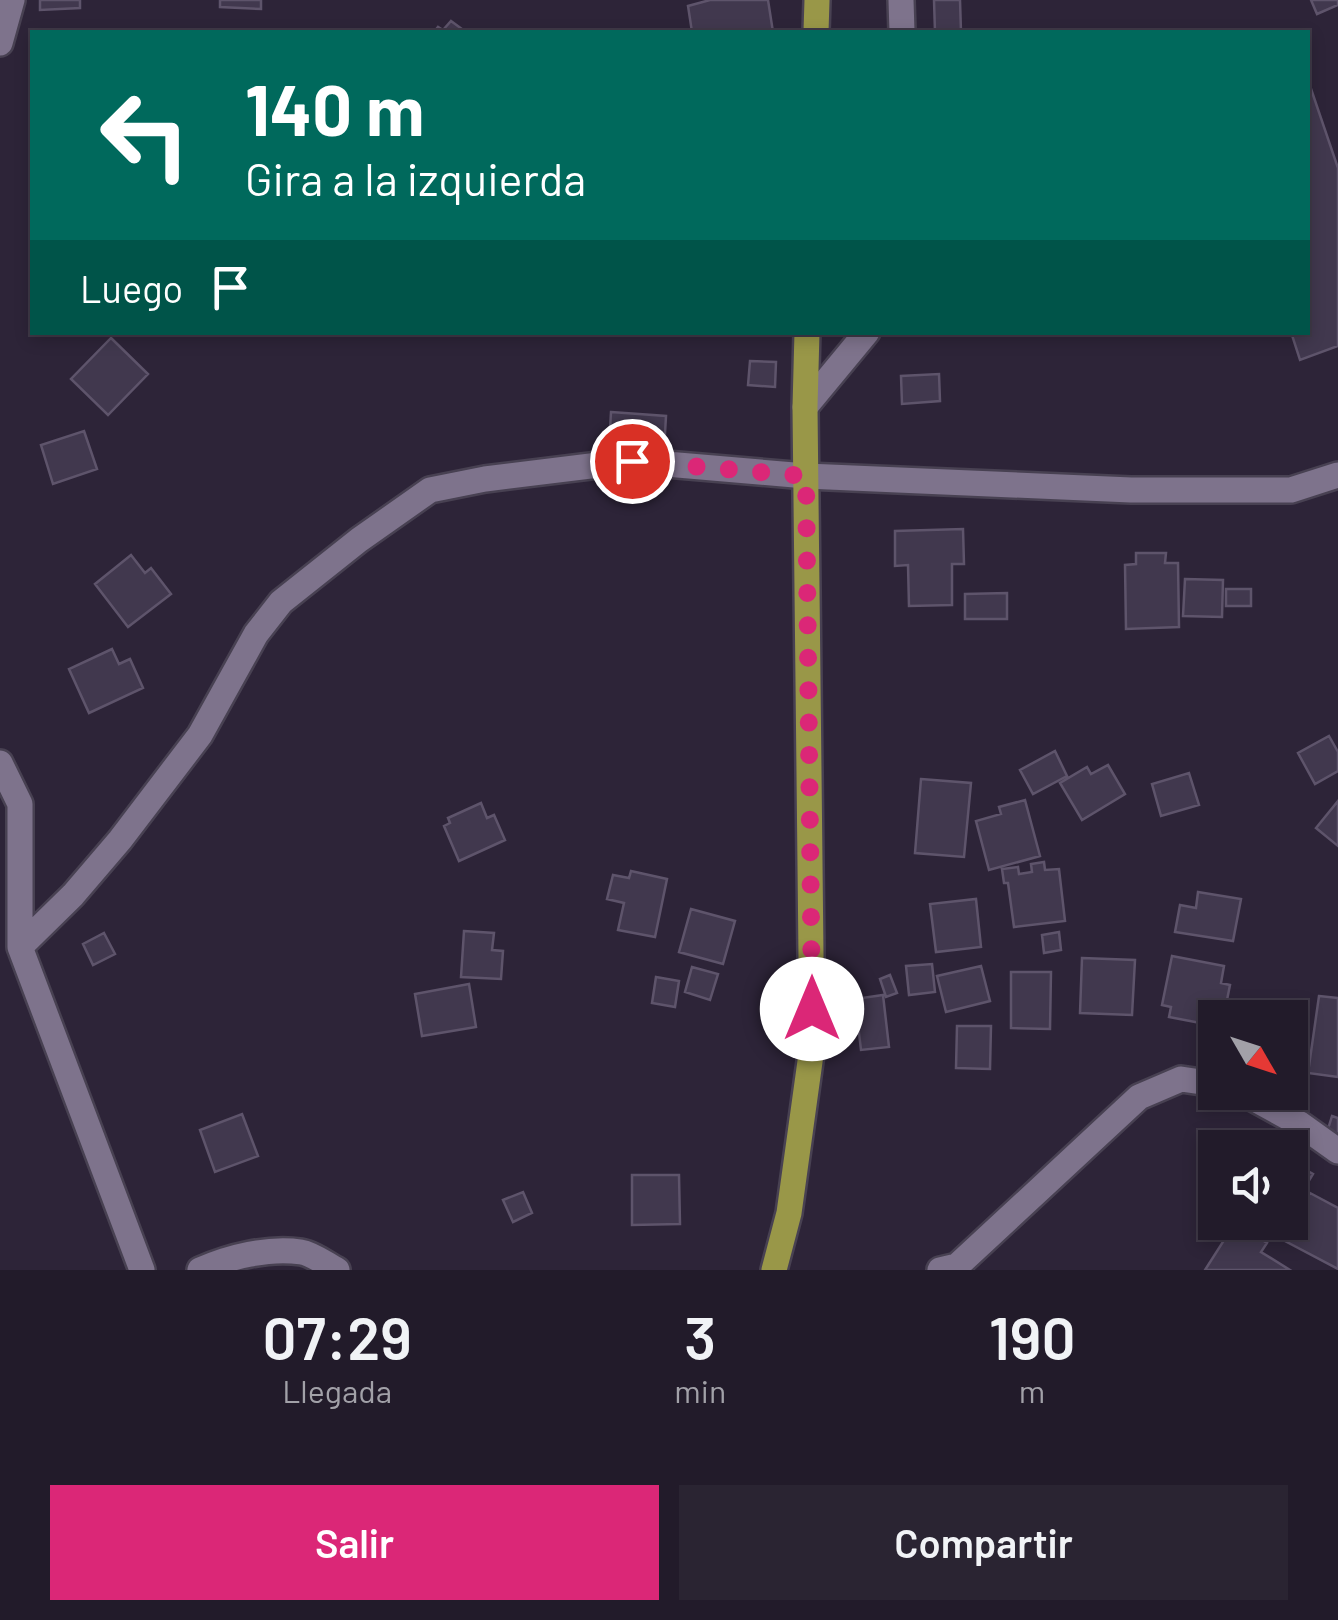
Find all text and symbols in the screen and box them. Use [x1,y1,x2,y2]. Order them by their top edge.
text: 140 m [245,66,424,150]
icon: left [80,70,210,200]
text: Gira a la izquierda [245,151,586,205]
icon: arrive [203,260,258,315]
text: Luego [80,265,183,311]
pin [590,419,675,504]
icon: arrive [605,434,660,489]
position arrow [760,957,864,1061]
north arrow [1198,1000,1308,1110]
map controls [1198,1000,1308,1240]
button: sound [1198,1130,1308,1240]
text: 07:29 [262,1300,412,1372]
text: 3 [684,1300,716,1372]
text: 190 [989,1300,1076,1372]
text: Llegada [282,1371,392,1409]
text: min [674,1371,726,1409]
text: m [1019,1371,1045,1409]
button: Salir [50,1485,659,1600]
button: Compartir [679,1485,1288,1600]

